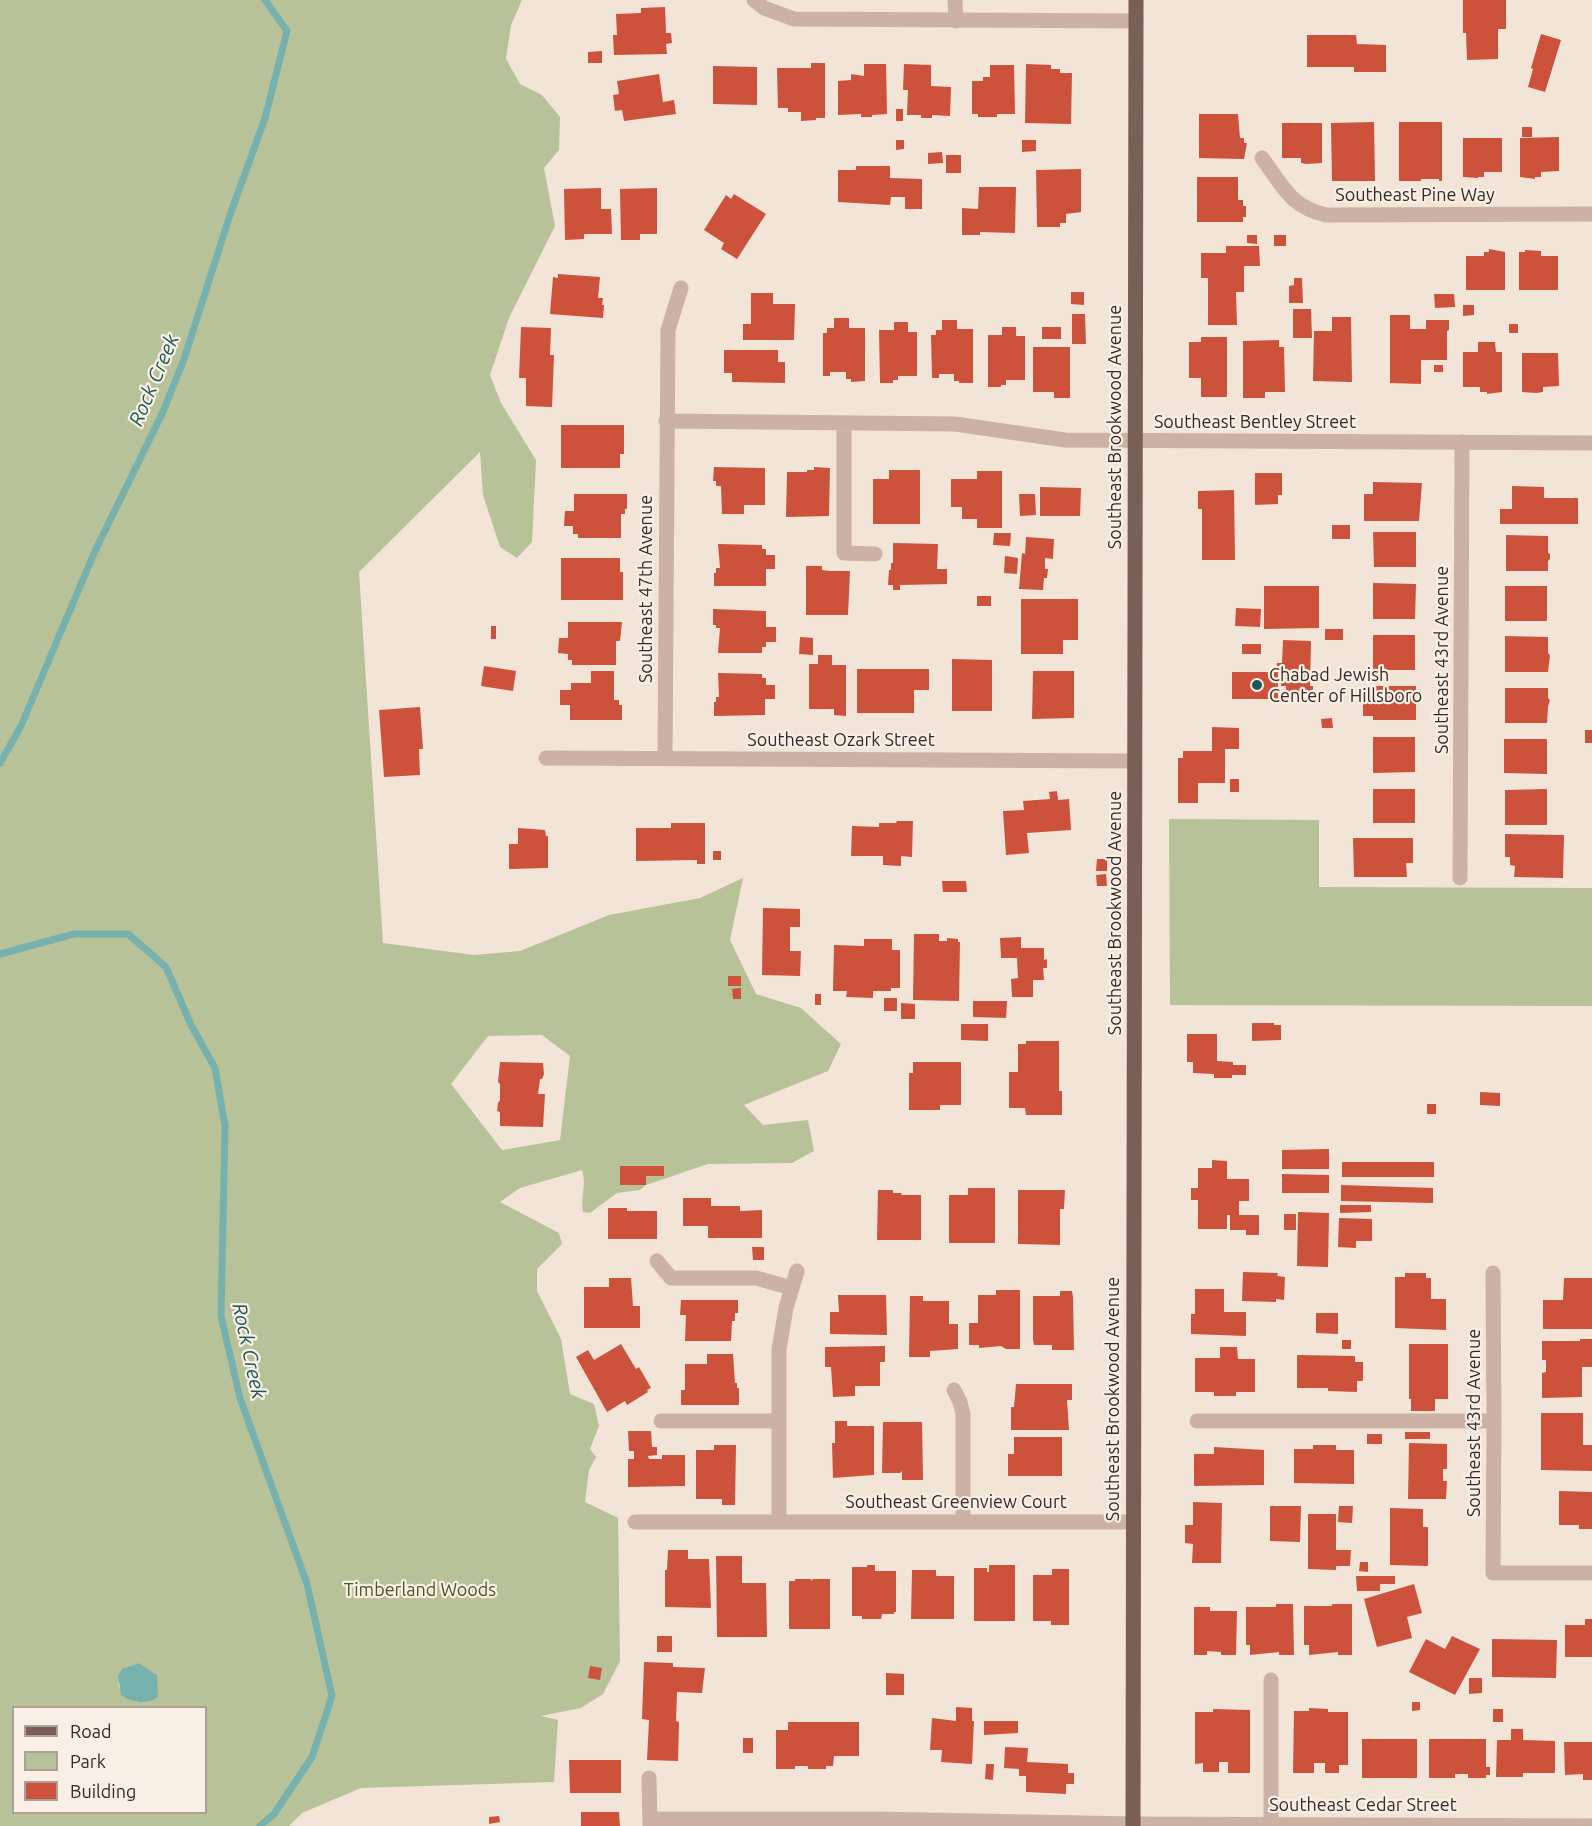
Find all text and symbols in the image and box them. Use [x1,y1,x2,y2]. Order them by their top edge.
street label: Southeast Pine Way [1335,184,1495,206]
street label: Southeast Brookwood Avenue [1104,305,1126,549]
water label: Rock Creek [124,330,184,430]
street label: Southeast Bentley Street [1154,411,1356,433]
street label: Southeast 47th Avenue [635,495,657,683]
street label: Southeast 43rd Avenue [1431,566,1453,754]
place label: Chabad Jewish Center of Hillsboro [1269,664,1422,706]
marker: Chabad Jewish Center of Hillsboro [1250,678,1264,692]
street label: Southeast Ozark Street [747,729,935,751]
street label: Southeast Brookwood Avenue [1104,791,1126,1035]
street label: Southeast Brookwood Avenue [1102,1277,1124,1521]
water label: Rock Creek [227,1301,271,1401]
street label: Southeast 43rd Avenue [1463,1329,1485,1517]
street label: Southeast Greenview Court [845,1491,1067,1513]
park label: Timberland Woods [344,1579,496,1601]
legend [12,1706,207,1814]
text: Road [70,1721,112,1741]
text: Park [70,1751,106,1771]
text: Building [70,1781,136,1801]
street label: Southeast Cedar Street [1269,1794,1457,1816]

